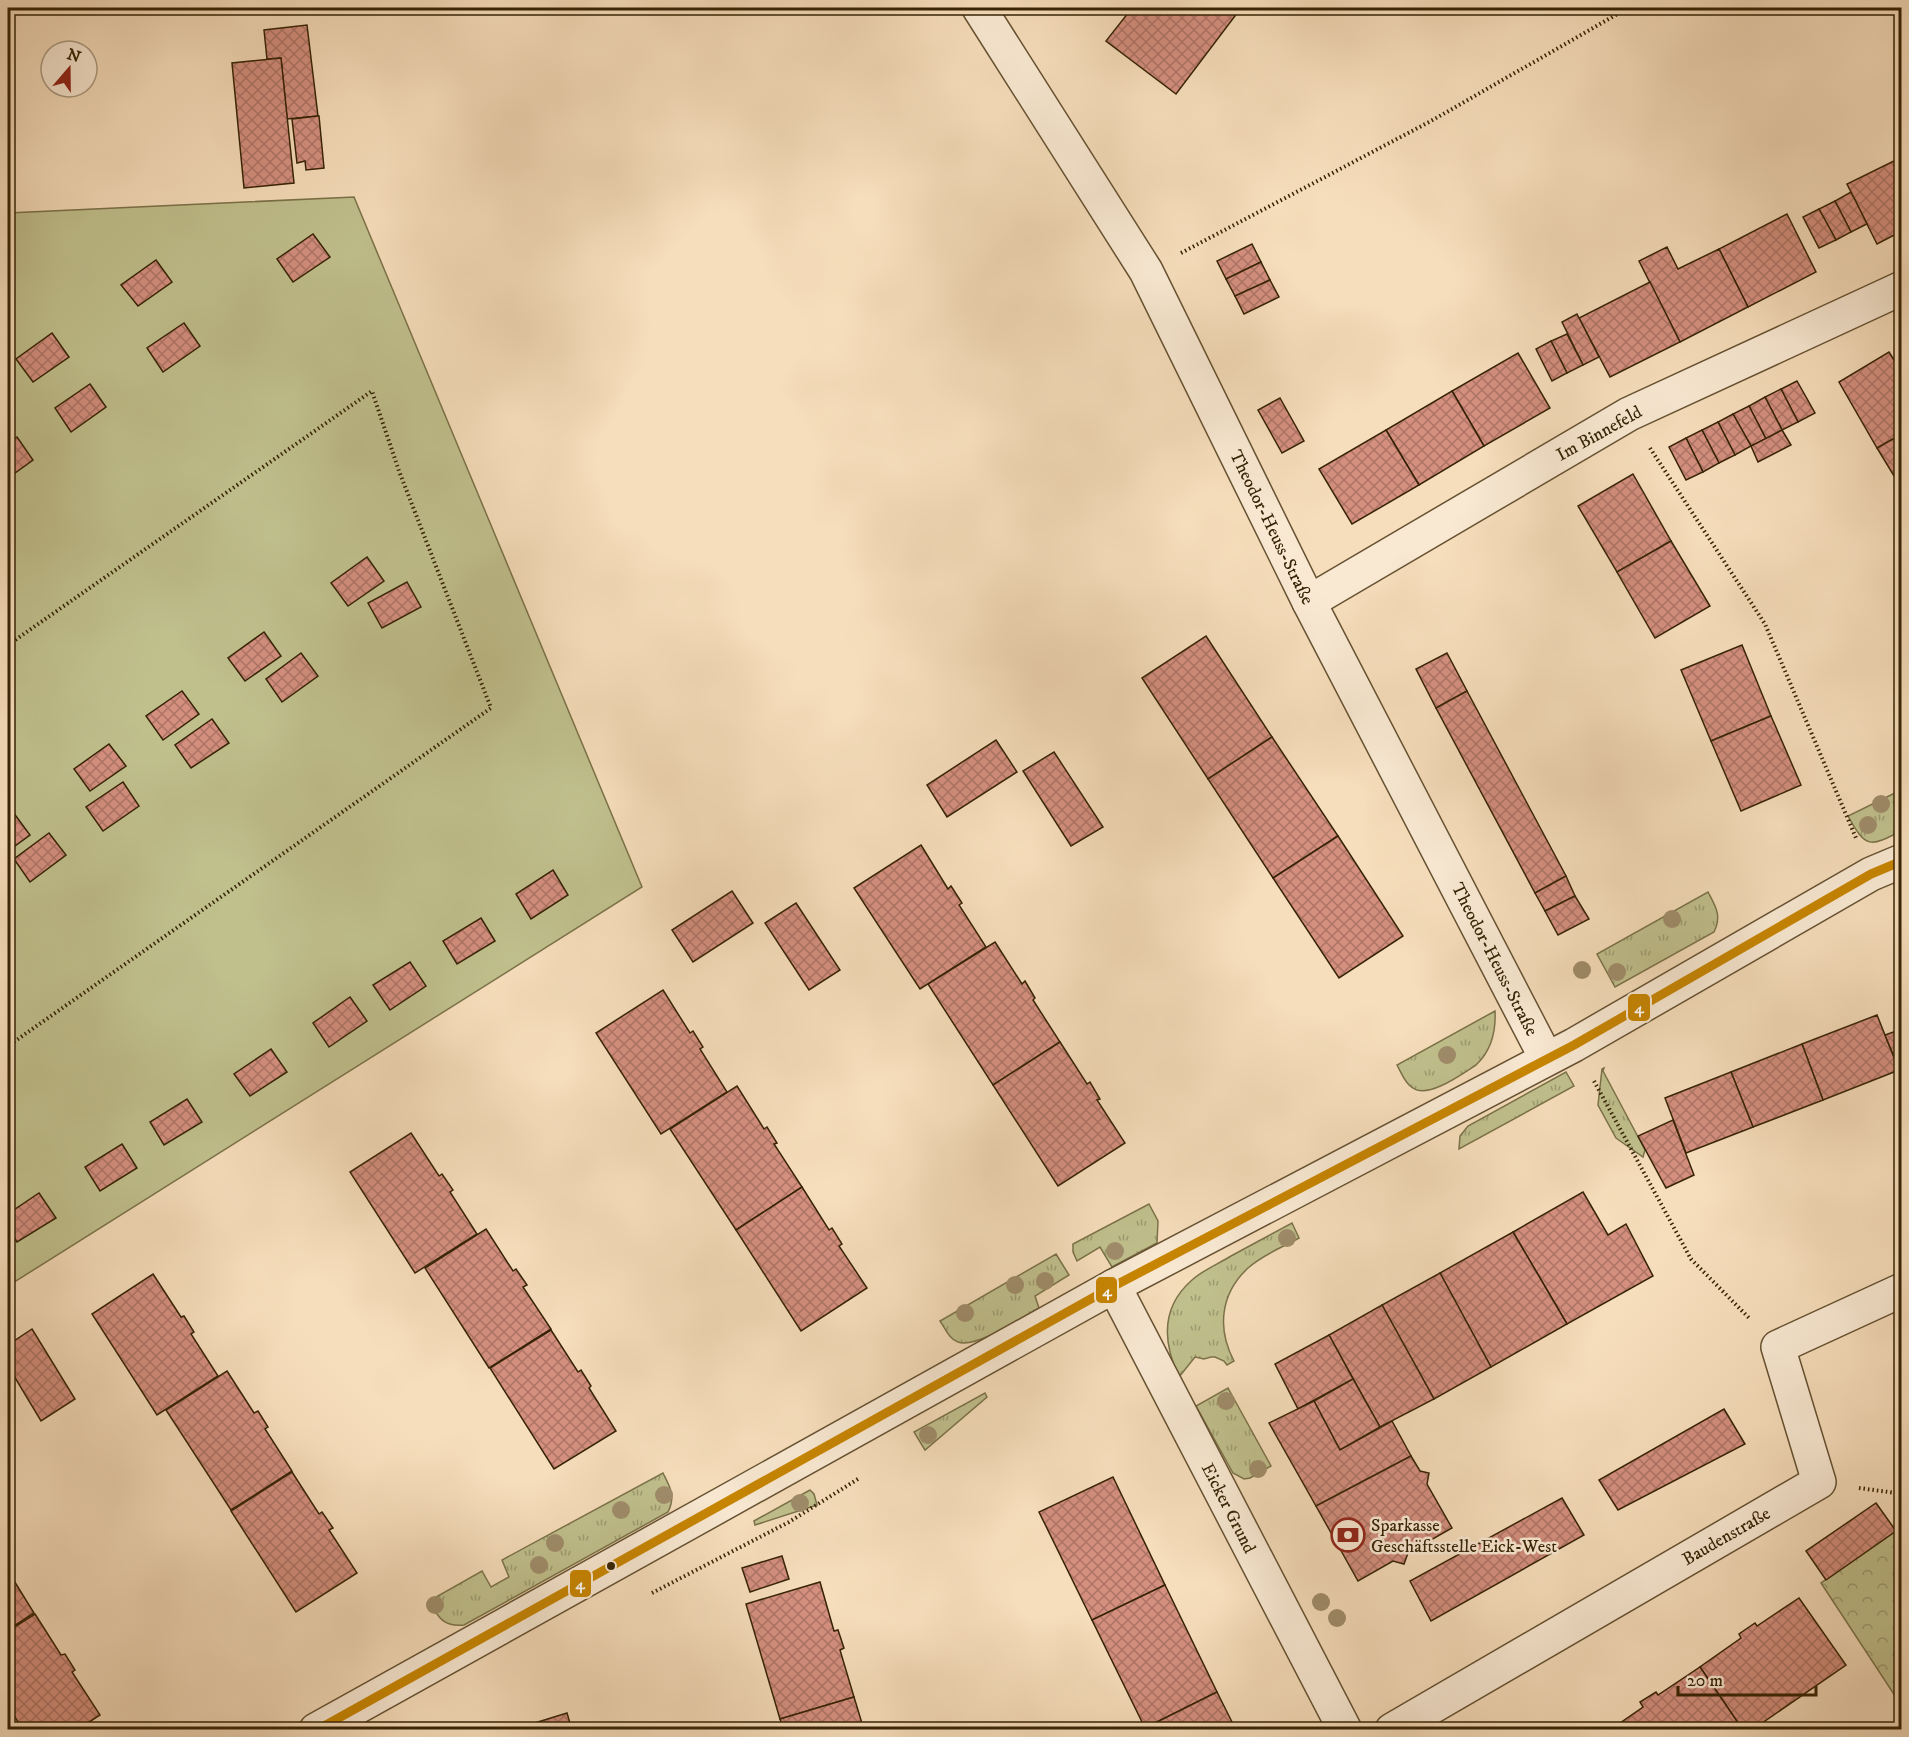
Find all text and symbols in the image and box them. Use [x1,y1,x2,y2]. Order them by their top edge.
north arrow [39,39,99,99]
text: N [64,44,83,67]
street label: Im Binnefeld [1553,401,1646,466]
street label: Theodor-Heuss-Straße [1224,447,1318,608]
street label: Theodor-Heuss-Straße [1446,879,1542,1040]
line badge: 4 [1627,993,1651,1022]
text: 4 [1633,998,1644,1018]
line badge: 4 [1095,1276,1118,1304]
text: 4 [1101,1281,1112,1301]
street label: Eicker Grund [1196,1460,1260,1557]
street label: Baudenstraße [1679,1503,1774,1571]
place label: Sparkasse Geschäftsstelle Eick-West [1371,1515,1557,1558]
bank icon: Sparkasse Geschäftsstelle Eick-West [1330,1517,1366,1553]
unlabelled marker [605,1560,617,1572]
line badge: 4 [569,1569,592,1598]
text: 4 [574,1574,585,1594]
scale bar [1678,1659,1816,1697]
text: 20 m [1687,1670,1723,1692]

